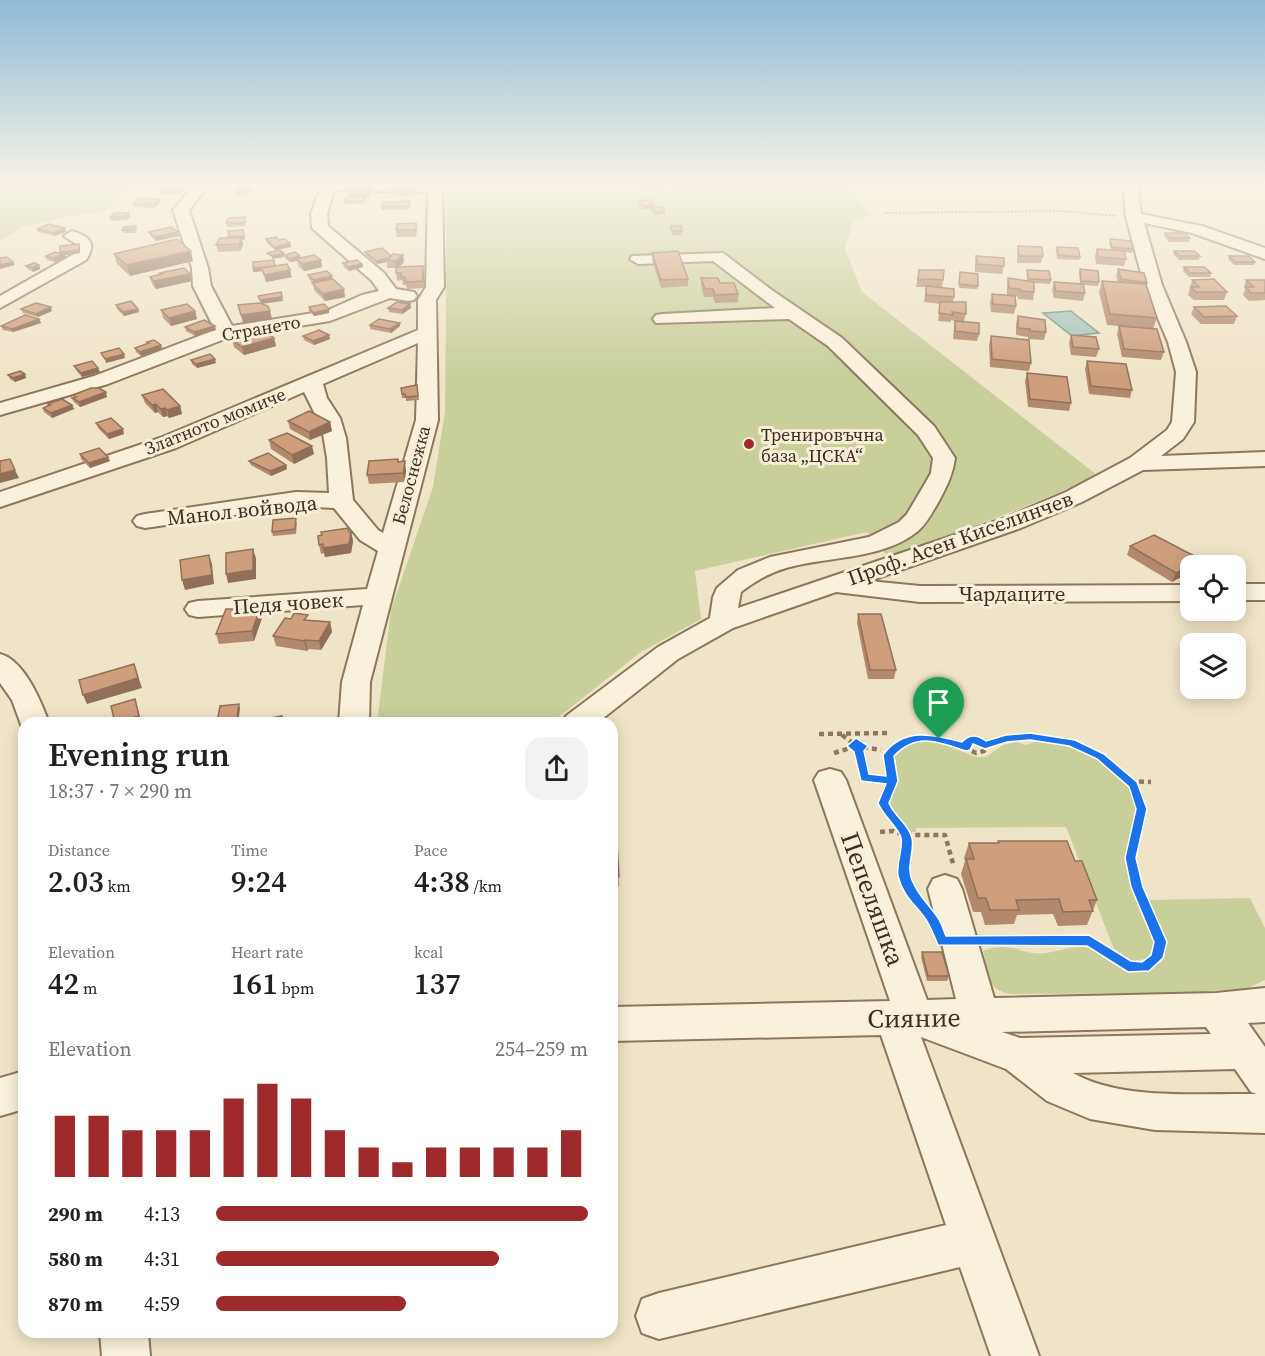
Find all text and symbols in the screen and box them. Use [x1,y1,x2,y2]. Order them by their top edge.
street label: Странето [220,309,302,347]
street label: Златното момиче [141,381,289,461]
street label: Белоснежка [386,422,436,527]
place label: Тренировъчна база „ЦСКА“ [761,422,885,468]
marker: Тренировъчна база „ЦСКА“ [742,437,756,451]
street label: Проф. Асен Киселинчев [843,484,1077,592]
street label: Манол войвода [165,488,319,532]
map controls [1180,555,1246,699]
button: locate [1180,555,1246,621]
street label: Чардаците [958,579,1066,608]
street label: Педя човек [232,585,344,621]
button: layers [1180,633,1246,699]
pin [913,677,964,739]
icon: arrive [922,686,955,719]
text: Evening run [48,732,230,777]
button: share [525,737,588,800]
text: 18:37 · 7 × 290 m [48,777,192,805]
street label: Пепеляшка [832,827,914,972]
text: Distance [48,839,110,861]
text: Time [231,839,268,861]
text: Pace [414,839,448,861]
text: 2.03 [48,861,104,902]
text: 9:24 [231,861,287,902]
text: 4:38 [414,861,470,902]
text: km [104,875,131,897]
text: /km [470,875,502,897]
text: Elevation [48,941,115,963]
text: Heart rate [231,941,303,963]
text: kcal [414,941,443,963]
text: 42 [48,963,79,1004]
text: 161 [231,963,278,1004]
text: 137 [414,963,461,1004]
text: m [79,977,97,999]
text: bpm [278,977,314,999]
street label: Сияние [867,999,961,1037]
text: Elevation [48,1035,132,1063]
text: 254–259 m [495,1035,588,1063]
text: 290 m [48,1200,103,1228]
text: 4:13 [144,1200,180,1228]
text: 580 m [48,1245,103,1273]
text: 4:31 [144,1245,180,1273]
text: 870 m [48,1290,103,1318]
text: 4:59 [144,1290,180,1318]

